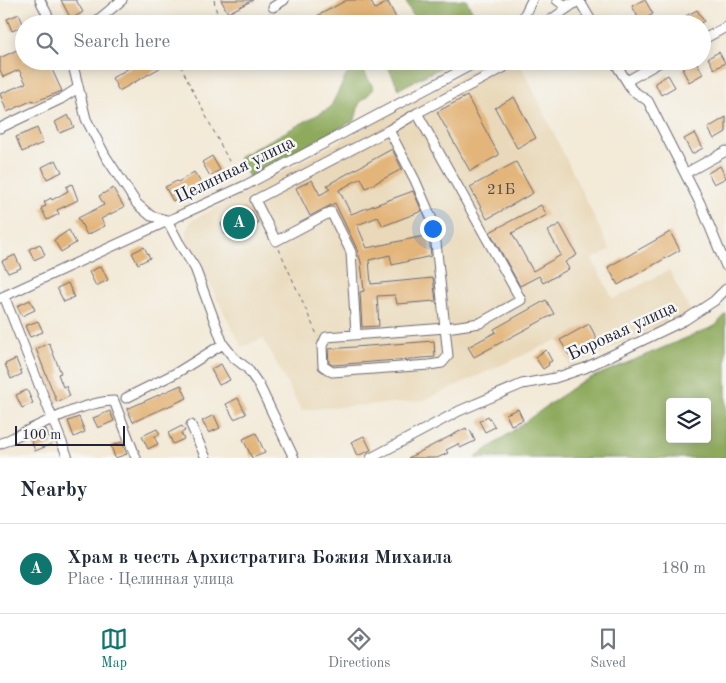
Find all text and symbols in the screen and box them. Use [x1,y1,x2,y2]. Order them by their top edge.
search box [15,15,711,70]
icon: search [33,29,61,57]
text: Search here [73,33,170,52]
street label: Целинная улица [172,133,298,207]
house number: 21Б [487,183,515,198]
pin: A [223,204,255,242]
your location [420,216,446,242]
street label: Боровая улица [565,298,679,364]
map controls [666,398,711,443]
button: layers [666,398,711,443]
scale bar [15,423,125,446]
text: 100 m [22,428,61,442]
text: Nearby [20,480,88,501]
text: Храм в честь Архистратига Божия Михаила [67,549,452,568]
text: A [30,561,42,577]
text: 180 m [661,561,706,577]
text: Place · Целинная улица [67,572,234,588]
tab: Map [100,625,128,672]
tab: Directions [328,625,390,672]
tab: Saved [590,625,626,672]

